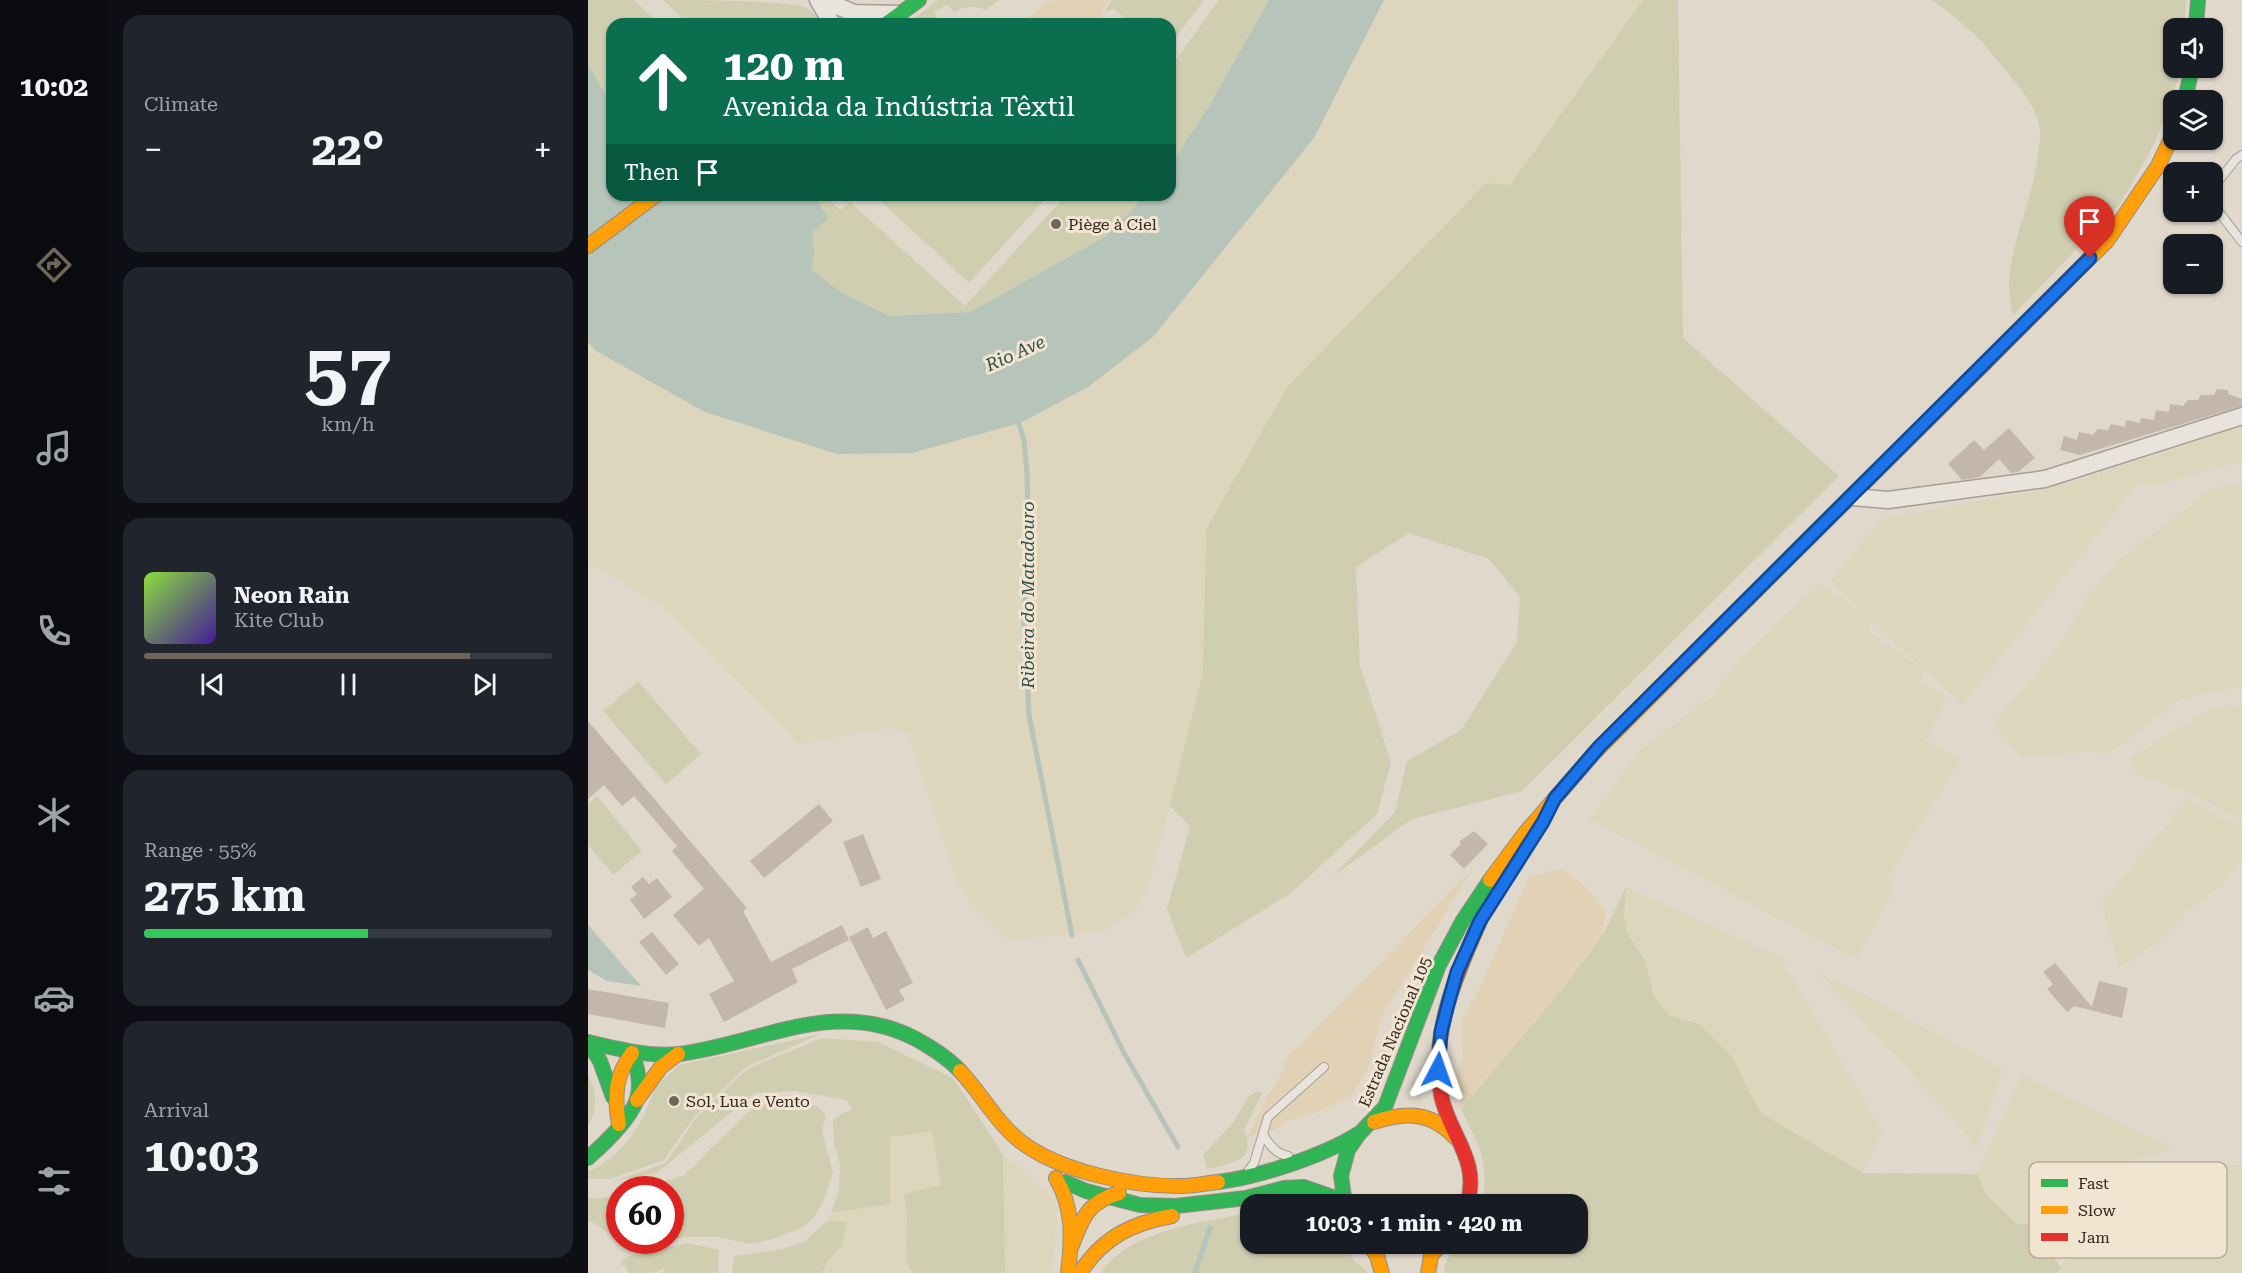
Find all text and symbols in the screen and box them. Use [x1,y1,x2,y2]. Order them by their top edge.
map controls [2163,18,2223,294]
button: sound [2163,18,2223,78]
text: 120 m [723,41,845,90]
icon: ahead [624,42,702,120]
text: 10:02 [20,71,88,103]
button: layers [2163,90,2223,150]
text: Avenida da Indústria Têxtil [723,91,1075,123]
text: Climate [144,92,218,116]
text: 22° [312,123,384,176]
text: − [144,130,162,169]
text: + [534,130,552,169]
icon: arrive [691,156,724,189]
text: Then [624,160,679,185]
button: + [2163,162,2223,222]
pin [2064,196,2115,258]
icon: arrive [2073,205,2106,238]
place label: Piège à Ciel [1068,215,1157,234]
marker: Piège à Ciel [1049,217,1063,231]
button: − [2163,234,2223,294]
icon: directions [33,244,75,286]
text: 57 [304,327,392,418]
water label: Rio Ave [981,331,1048,376]
text: km/h [321,412,375,436]
icon: music [33,427,75,469]
water label: Ribeira do Matadouro [1017,501,1038,690]
text: Neon Rain [234,583,349,608]
text: Kite Club [234,608,324,632]
icon: phone [33,610,75,652]
icon: previous [196,668,229,701]
icon: pause [332,668,365,701]
icon: next [468,668,501,701]
icon: climate [33,794,75,836]
text: Range · 55% [144,838,256,862]
text: 275 km [144,869,305,922]
street label: Estrada Nacional 105 [1355,954,1435,1110]
icon: car [33,977,75,1019]
position arrow [1406,1038,1470,1102]
place label: Sol, Lua e Vento [686,1092,810,1111]
marker: Sol, Lua e Vento [667,1094,681,1108]
text: Arrival [144,1098,209,1122]
text: 10:03 [144,1129,259,1182]
icon: filters [33,1160,75,1202]
legend [2029,1162,2227,1258]
text: Fast [2078,1174,2109,1193]
speed limit sign: 60 [606,1176,684,1254]
text: Slow [2078,1201,2116,1220]
text: 10:03 · 1 min · 420 m [1305,1211,1523,1236]
text: Jam [2078,1228,2110,1247]

